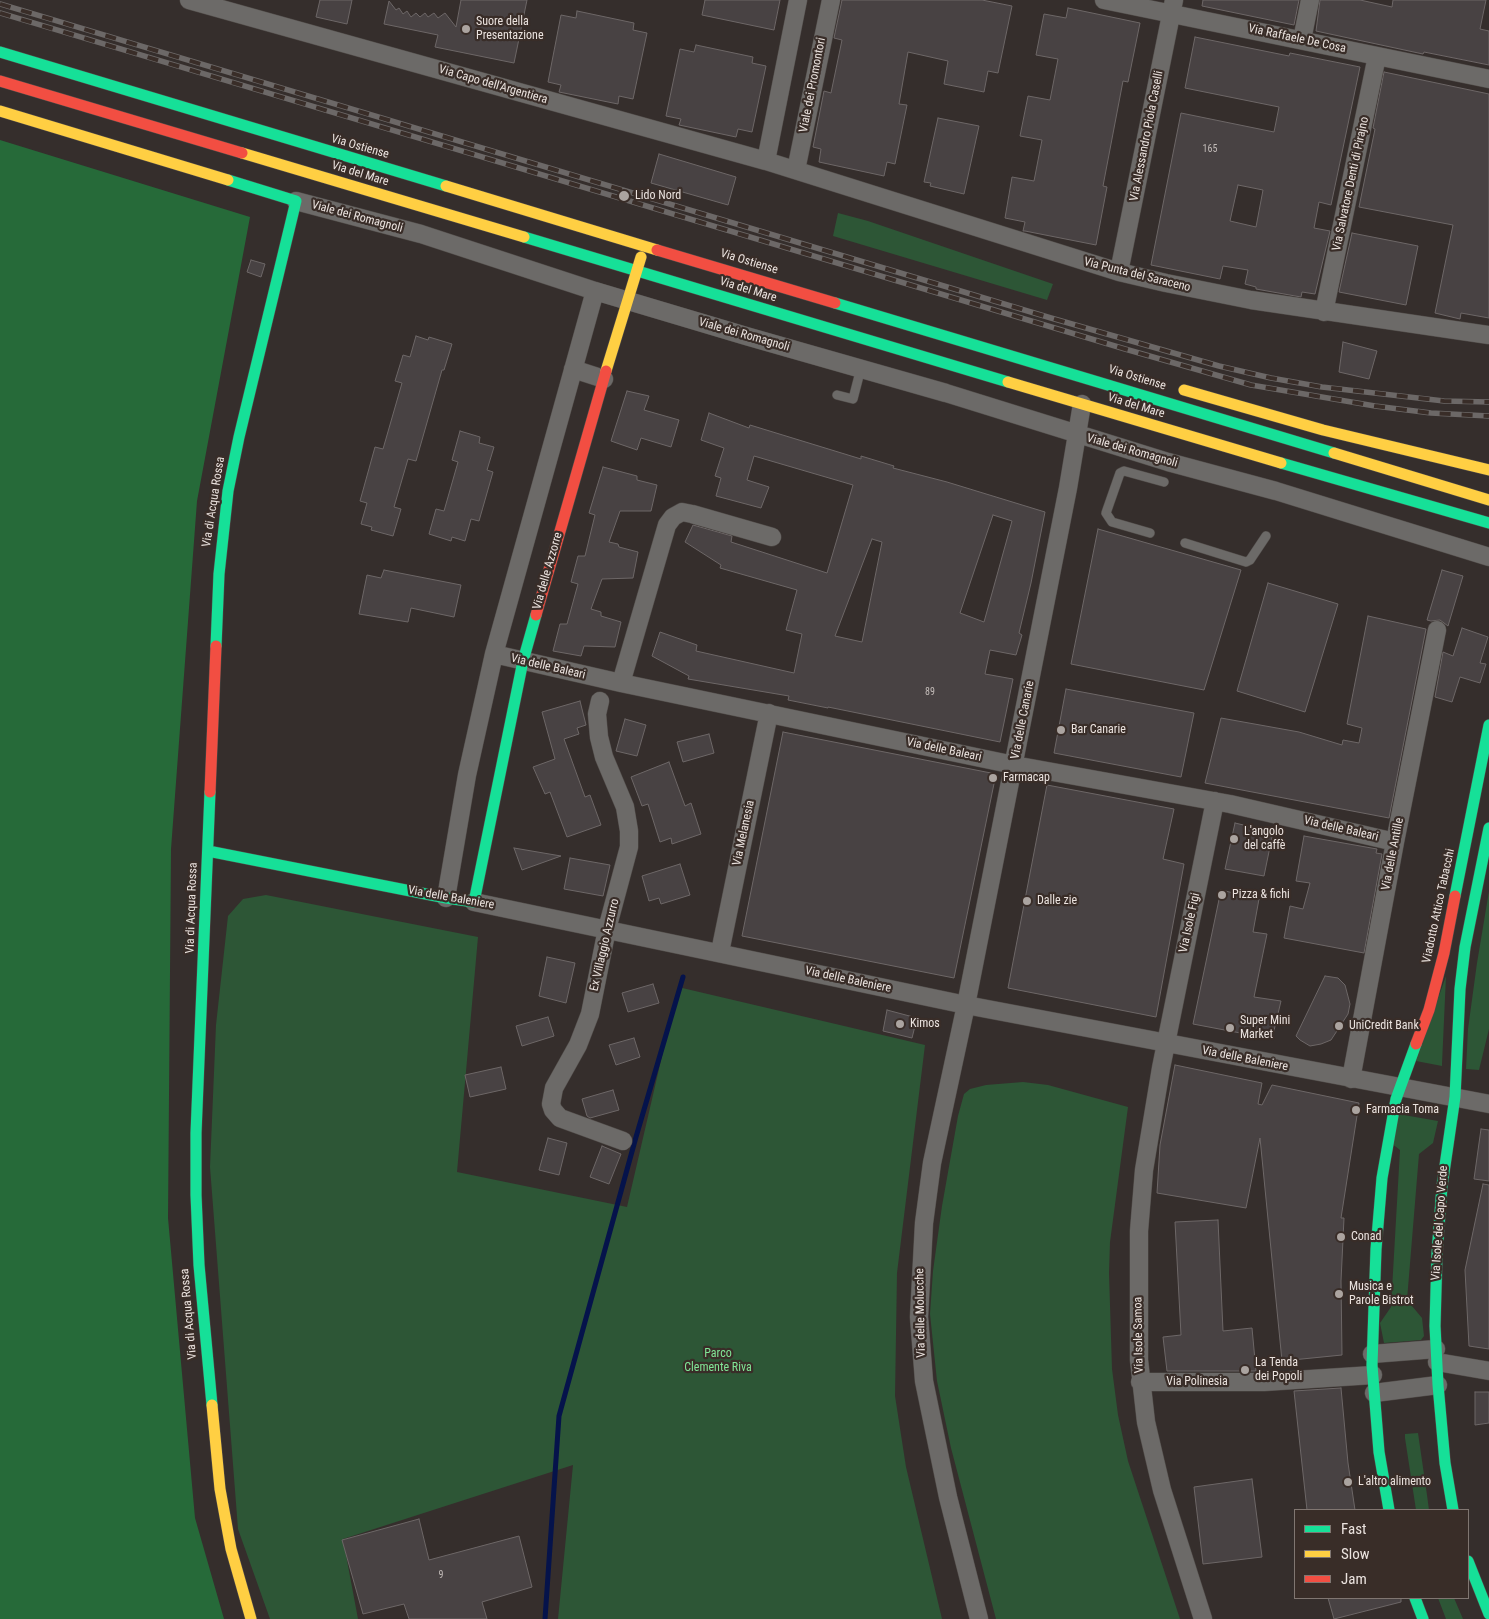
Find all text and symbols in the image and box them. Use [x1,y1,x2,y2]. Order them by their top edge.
place label: Suore della Presentazione [476,15,544,43]
street label: Via Raffaele De Cosa [1247,22,1347,56]
marker: Suore della Presentazione [460,23,472,35]
street label: Viale dei Promontori [797,36,829,134]
street label: Via Capo dell'Argentiera [437,63,549,107]
street label: Via Alessandro Piola Caselli [1127,70,1167,202]
street label: Via Salvatore Denti di Pirajno [1330,116,1372,252]
street label: Via Ostiense [329,132,391,162]
house number: 165 [1203,143,1217,155]
street label: Via del Mare [330,158,390,190]
marker: Lido Nord [617,189,631,203]
place label: Lido Nord [635,189,681,203]
street label: Viale dei Romagnoli [310,198,404,236]
street label: Via Ostiense [718,246,780,278]
street label: Via Punta del Saraceno [1082,255,1192,295]
street label: Via del Mare [718,274,778,306]
street label: Viale dei Romagnoli [697,315,791,355]
street label: Via Ostiense [1106,362,1168,394]
street label: Via del Mare [1106,390,1166,422]
street label: Viale dei Romagnoli [1085,431,1179,471]
street label: Via di Acqua Rossa [200,456,228,548]
street label: Via delle Azzorre [530,531,566,611]
street label: Via delle Baleari [509,651,587,683]
street label: Via delle Canarie [1008,680,1038,760]
house number: 89 [925,686,935,698]
place label: Bar Canarie [1071,723,1126,737]
marker: Bar Canarie [1055,724,1067,736]
street label: Via delle Baleari [905,735,983,765]
place label: Farmacap [1003,771,1050,785]
marker: Farmacap [987,772,999,784]
street label: Via Melanesia [730,799,758,867]
street label: Via delle Baleari [1302,813,1380,845]
street label: Via delle Antille [1379,816,1407,892]
place label: L'angolo del caffè [1244,825,1285,853]
marker: L'angolo del caffè [1228,833,1240,845]
street label: Viadotto Attico Tabacchi [1420,847,1458,965]
street label: Via di Acqua Rossa [183,862,201,954]
street label: Via delle Baleniere [407,883,495,913]
place label: Pizza & fichi [1232,888,1290,902]
marker: Pizza & fichi [1216,889,1228,901]
street label: Via Isole Figi [1177,892,1203,954]
place label: Dalle zie [1037,894,1077,908]
marker: Dalle zie [1021,895,1033,907]
street label: Ex Villaggio Azzurro [587,897,623,993]
street label: Via delle Baleniere [804,964,892,996]
place label: Super Mini Market [1240,1014,1290,1042]
place label: Kimos [910,1017,940,1031]
marker: Kimos [894,1018,906,1030]
place label: UniCredit Bank [1349,1019,1419,1033]
marker: UniCredit Bank [1333,1020,1345,1032]
marker: Super Mini Market [1224,1022,1236,1034]
street label: Via delle Baleniere [1201,1044,1289,1074]
place label: Farmacia Toma [1366,1103,1439,1117]
marker: Farmacia Toma [1350,1104,1362,1116]
street label: Via Isole del Capo Verde [1429,1165,1451,1281]
place label: Conad [1351,1230,1381,1244]
marker: Conad [1335,1231,1347,1243]
street label: Via di Acqua Rossa [178,1268,200,1360]
street label: Via delle Molucche [913,1268,929,1358]
place label: Musica e Parole Bistrot [1349,1280,1413,1308]
marker: Musica e Parole Bistrot [1333,1288,1345,1300]
street label: Via Isole Samoa [1131,1297,1147,1373]
park label: Parco Clemente Riva [684,1347,752,1375]
place label: La Tenda dei Popoli [1255,1356,1302,1384]
marker: La Tenda dei Popoli [1239,1364,1251,1376]
street label: Via Polinesia [1166,1375,1228,1389]
place label: L'altro alimento [1358,1475,1431,1489]
marker: L'altro alimento [1342,1476,1354,1488]
legend [1294,1509,1469,1599]
text: Fast [1341,1520,1366,1538]
text: Slow [1341,1545,1370,1563]
house number: 9 [439,1569,443,1581]
text: Jam [1341,1570,1367,1588]

